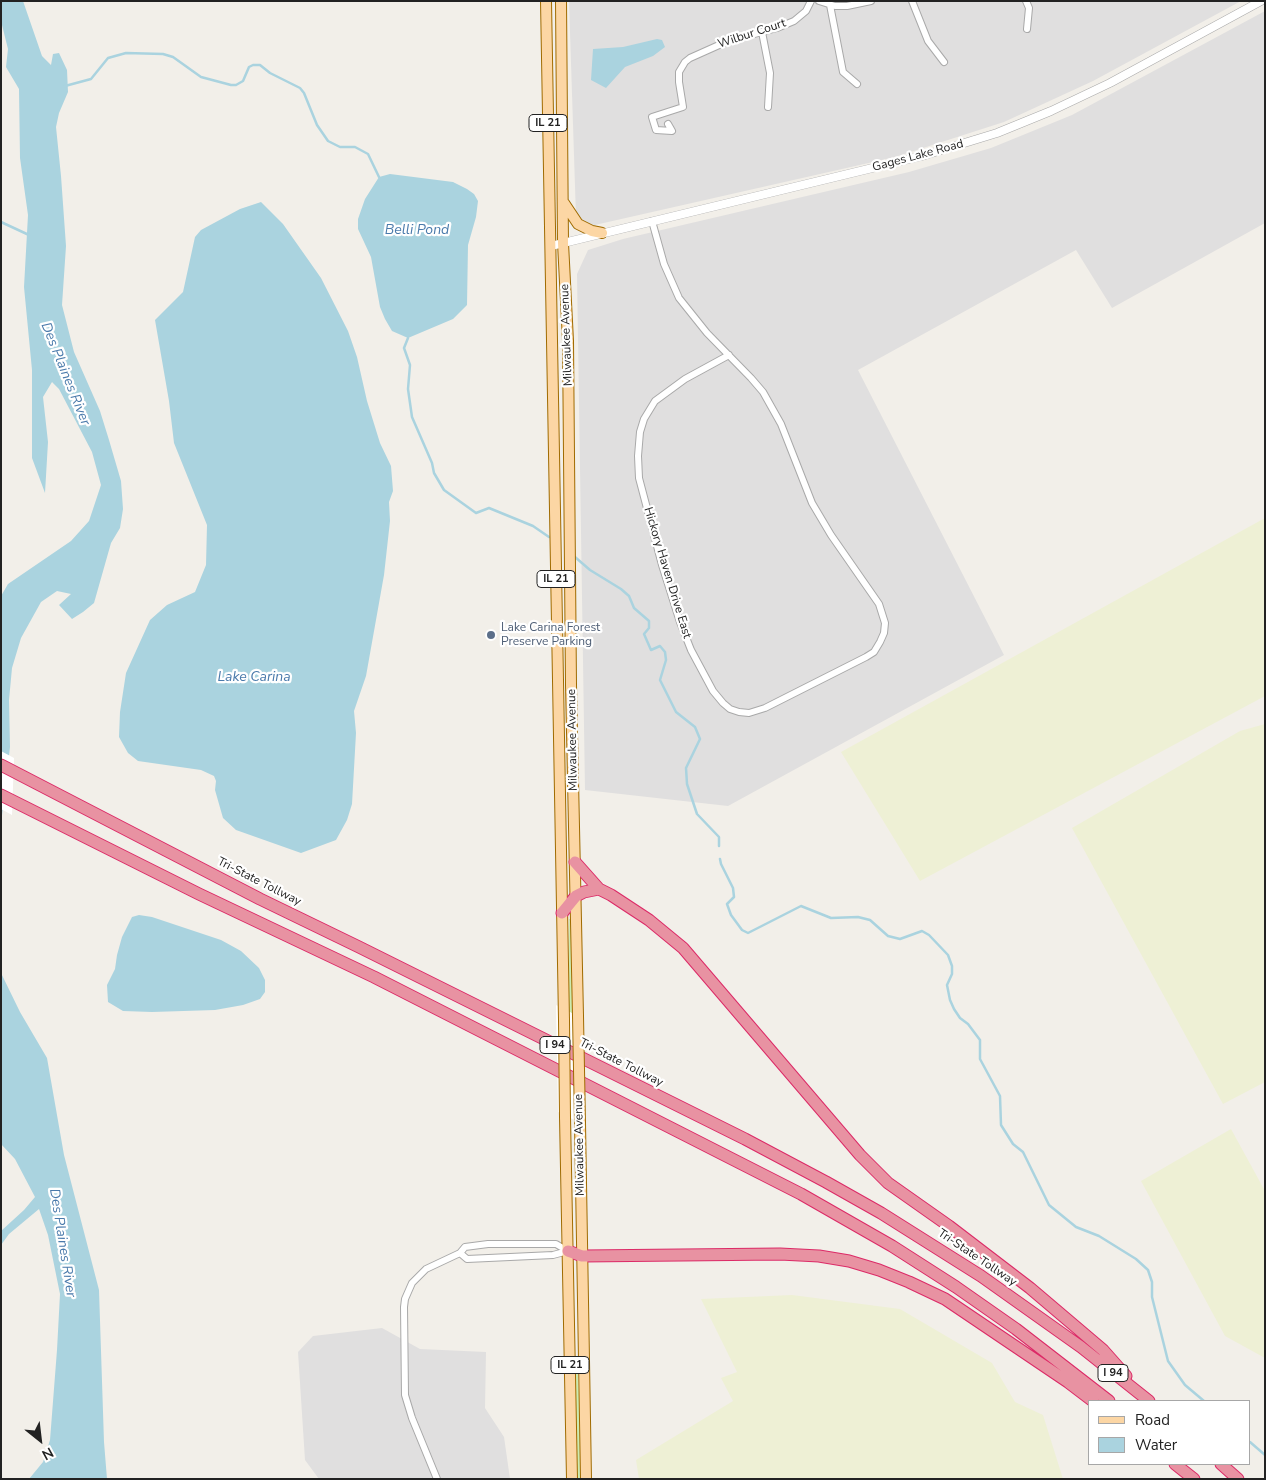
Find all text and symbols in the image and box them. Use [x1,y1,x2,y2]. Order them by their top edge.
street label: Wilbur Court [716,16,788,52]
road number: IL 21 [529,115,567,132]
street label: Gages Lake Road [871,137,965,175]
water label: Belli Pond [385,223,449,239]
street label: Milwaukee Avenue [558,284,576,386]
water label: Des Plaines River [37,320,93,428]
street label: Hickory Haven Drive East [640,506,694,640]
road number: IL 21 [537,570,575,588]
place label: Lake Carina Forest Preserve Parking [501,621,600,649]
marker: Lake Carina Forest Preserve Parking [485,629,497,641]
water label: Lake Carina [217,670,291,686]
street label: Milwaukee Avenue [565,689,581,791]
street label: Tri-State Tollway [215,855,303,909]
road number: I 94 [540,1036,570,1054]
street label: Tri-State Tollway [577,1036,665,1090]
street label: Milwaukee Avenue [572,1094,588,1196]
water label: Des Plaines River [45,1187,79,1299]
street label: Tri-State Tollway [935,1226,1019,1290]
road number: IL 21 [551,1356,589,1374]
road number: I 94 [1098,1365,1128,1382]
legend [1088,1400,1251,1465]
text: Road [1135,1410,1170,1430]
north arrow [15,1415,65,1465]
text: Water [1135,1435,1177,1455]
text: N [38,1443,57,1464]

